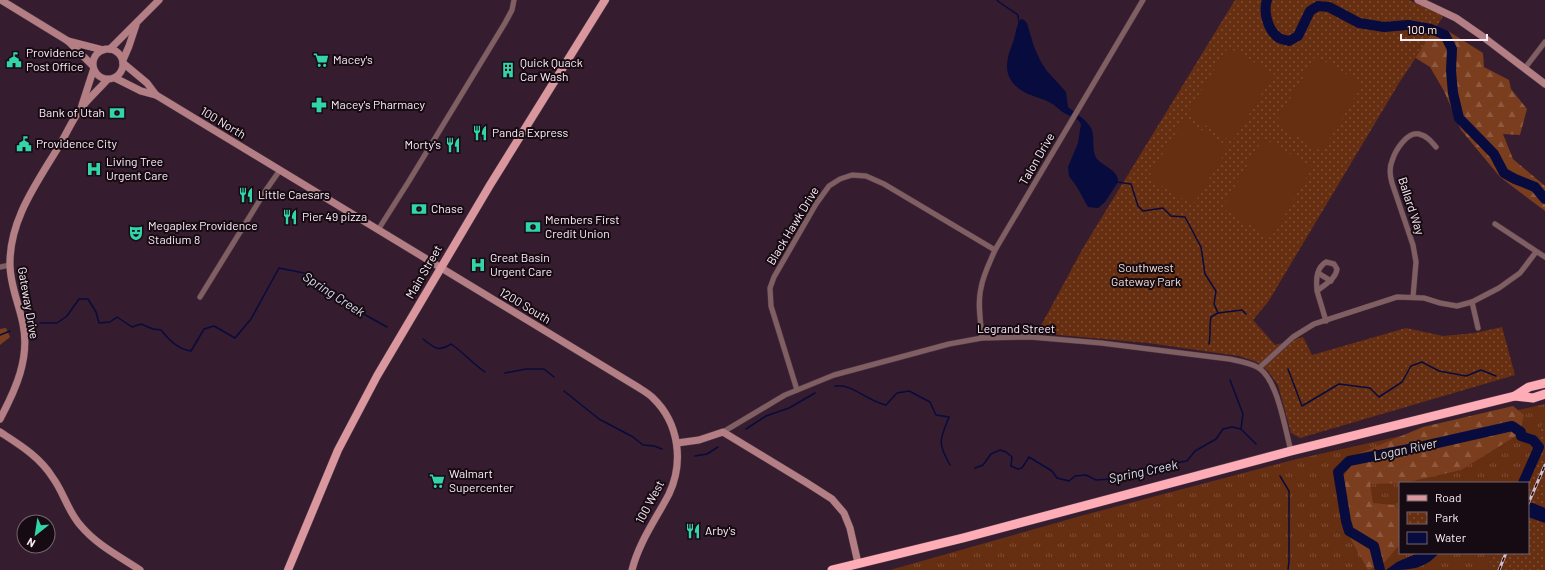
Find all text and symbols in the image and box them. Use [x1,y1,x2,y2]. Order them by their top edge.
scale bar [1401,16,1487,42]
text: 100 m [1407,22,1437,36]
place label: Providence Post Office [26,45,84,73]
public building icon: Providence Post Office [5,51,23,69]
supermarket icon: Macey's [312,51,330,69]
place label: Macey's [333,52,373,66]
place label: Quick Quack Car Wash [520,55,583,83]
building icon: Quick Quack Car Wash [499,61,517,79]
pharmacy icon: Macey's Pharmacy [310,96,328,114]
place label: Macey's Pharmacy [331,97,425,111]
street label: 100 North [198,103,249,141]
bank icon: Bank of Utah [108,104,126,122]
place label: Bank of Utah [39,105,105,119]
restaurant icon: Panda Express [471,124,489,142]
place label: Panda Express [492,125,568,139]
street label: Talon Drive [1016,130,1057,187]
public building icon: Providence City [15,135,33,153]
place label: Providence City [36,136,118,150]
restaurant icon: Morty's [444,136,462,154]
place label: Morty's [404,137,441,151]
place label: Living Tree Urgent Care [106,154,168,182]
hospital icon: Living Tree Urgent Care [85,160,103,178]
street label: Ballard Way [1396,175,1428,237]
street label: Black Hawk Drive [763,184,821,267]
restaurant icon: Little Caesars [237,186,255,204]
place label: Little Caesars [258,187,330,201]
bank icon: Chase [410,200,428,218]
place label: Chase [431,201,463,215]
restaurant icon: Pier 49 pizza [281,208,299,226]
place label: Pier 49 pizza [302,209,367,223]
place label: Members First Credit Union [545,212,620,240]
place label: Megaplex Providence Stadium 8 [148,218,258,246]
bank icon: Members First Credit Union [524,218,542,236]
theatre icon: Megaplex Providence Stadium 8 [127,224,145,242]
street label: Main Street [402,242,444,301]
place label: Great Basin Urgent Care [490,250,552,278]
hospital icon: Great Basin Urgent Care [469,256,487,274]
park label: Southwest Gateway Park [1111,260,1181,288]
street label: Gateway Drive [16,266,42,340]
water label: Spring Creek [300,268,368,320]
street label: 1200 South [497,284,554,326]
street label: Legrand Street [977,321,1055,335]
water label: Logan River [1372,434,1439,464]
water label: Spring Creek [1107,456,1180,486]
place label: Walmart Supercenter [449,466,514,494]
supermarket icon: Walmart Supercenter [428,472,446,490]
street label: 100 West [632,478,666,525]
legend [1399,482,1529,554]
text: Road [1435,490,1462,504]
text: Park [1435,510,1459,524]
north arrow [16,514,56,554]
restaurant icon: Arby's [684,522,702,540]
place label: Arby's [705,523,736,537]
text: Water [1435,530,1467,544]
text: N [24,536,37,551]

